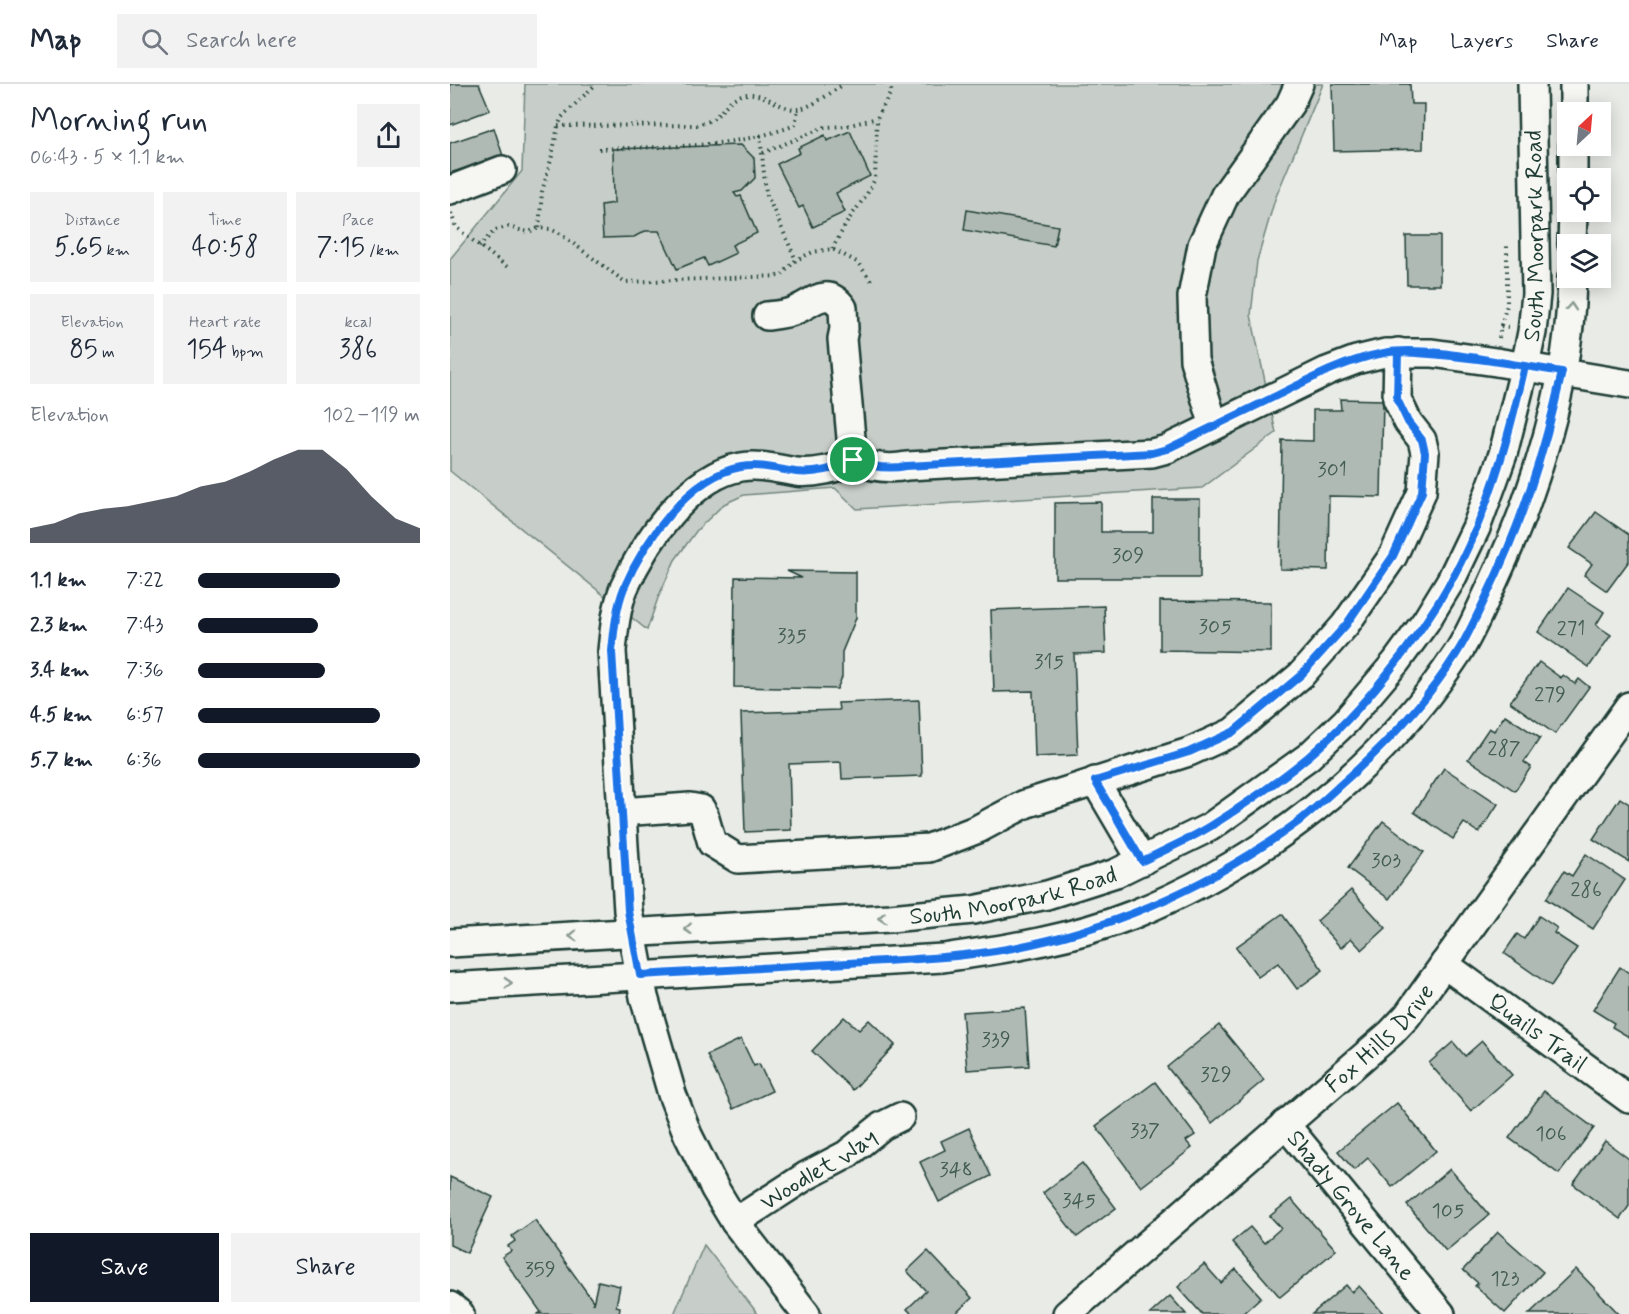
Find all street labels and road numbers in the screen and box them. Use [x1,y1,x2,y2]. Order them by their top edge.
street label: South Moorpark Road [1516,130,1553,345]
street label: South Moorpark Road [908,860,1121,933]
street label: Fox Hills Drive [1319,978,1442,1101]
street label: Quails Trail [1481,987,1593,1080]
street label: Woodlet Way [755,1122,884,1218]
street label: Shady Grove Lane [1279,1124,1422,1288]

